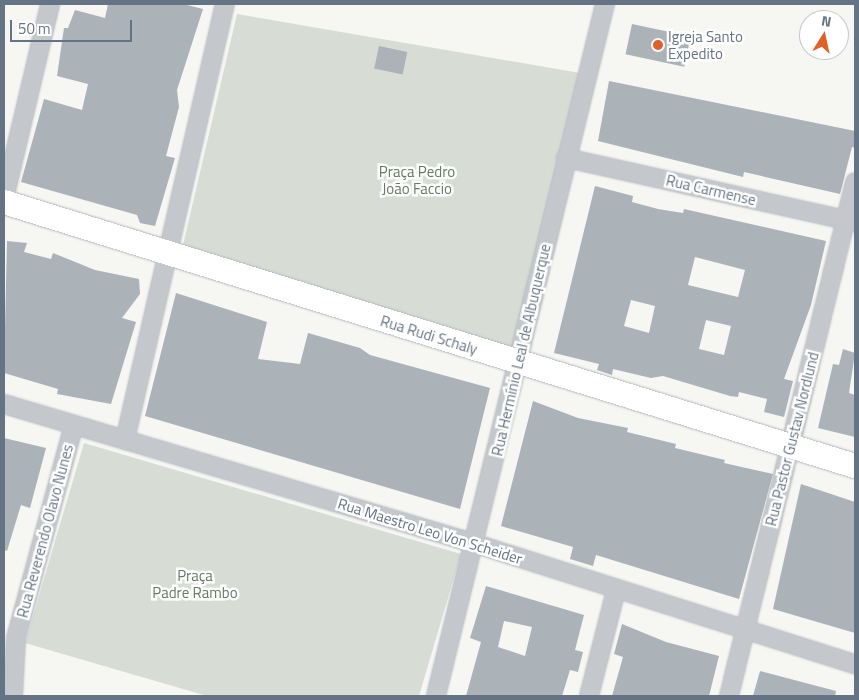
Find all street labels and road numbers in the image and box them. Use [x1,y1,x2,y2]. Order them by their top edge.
street label: Rua Carmense [664,171,758,209]
street label: Rua Hermínio Leal de Albuquerque [488,242,554,458]
street label: Rua Rudi Schaly [378,312,480,358]
street label: Rua Pastor Gustav Nordlund [762,350,822,528]
street label: Rua Reverendo Olavo Nunes [13,442,77,620]
street label: Rua Maestro Leo Von Scheider [336,494,524,568]

